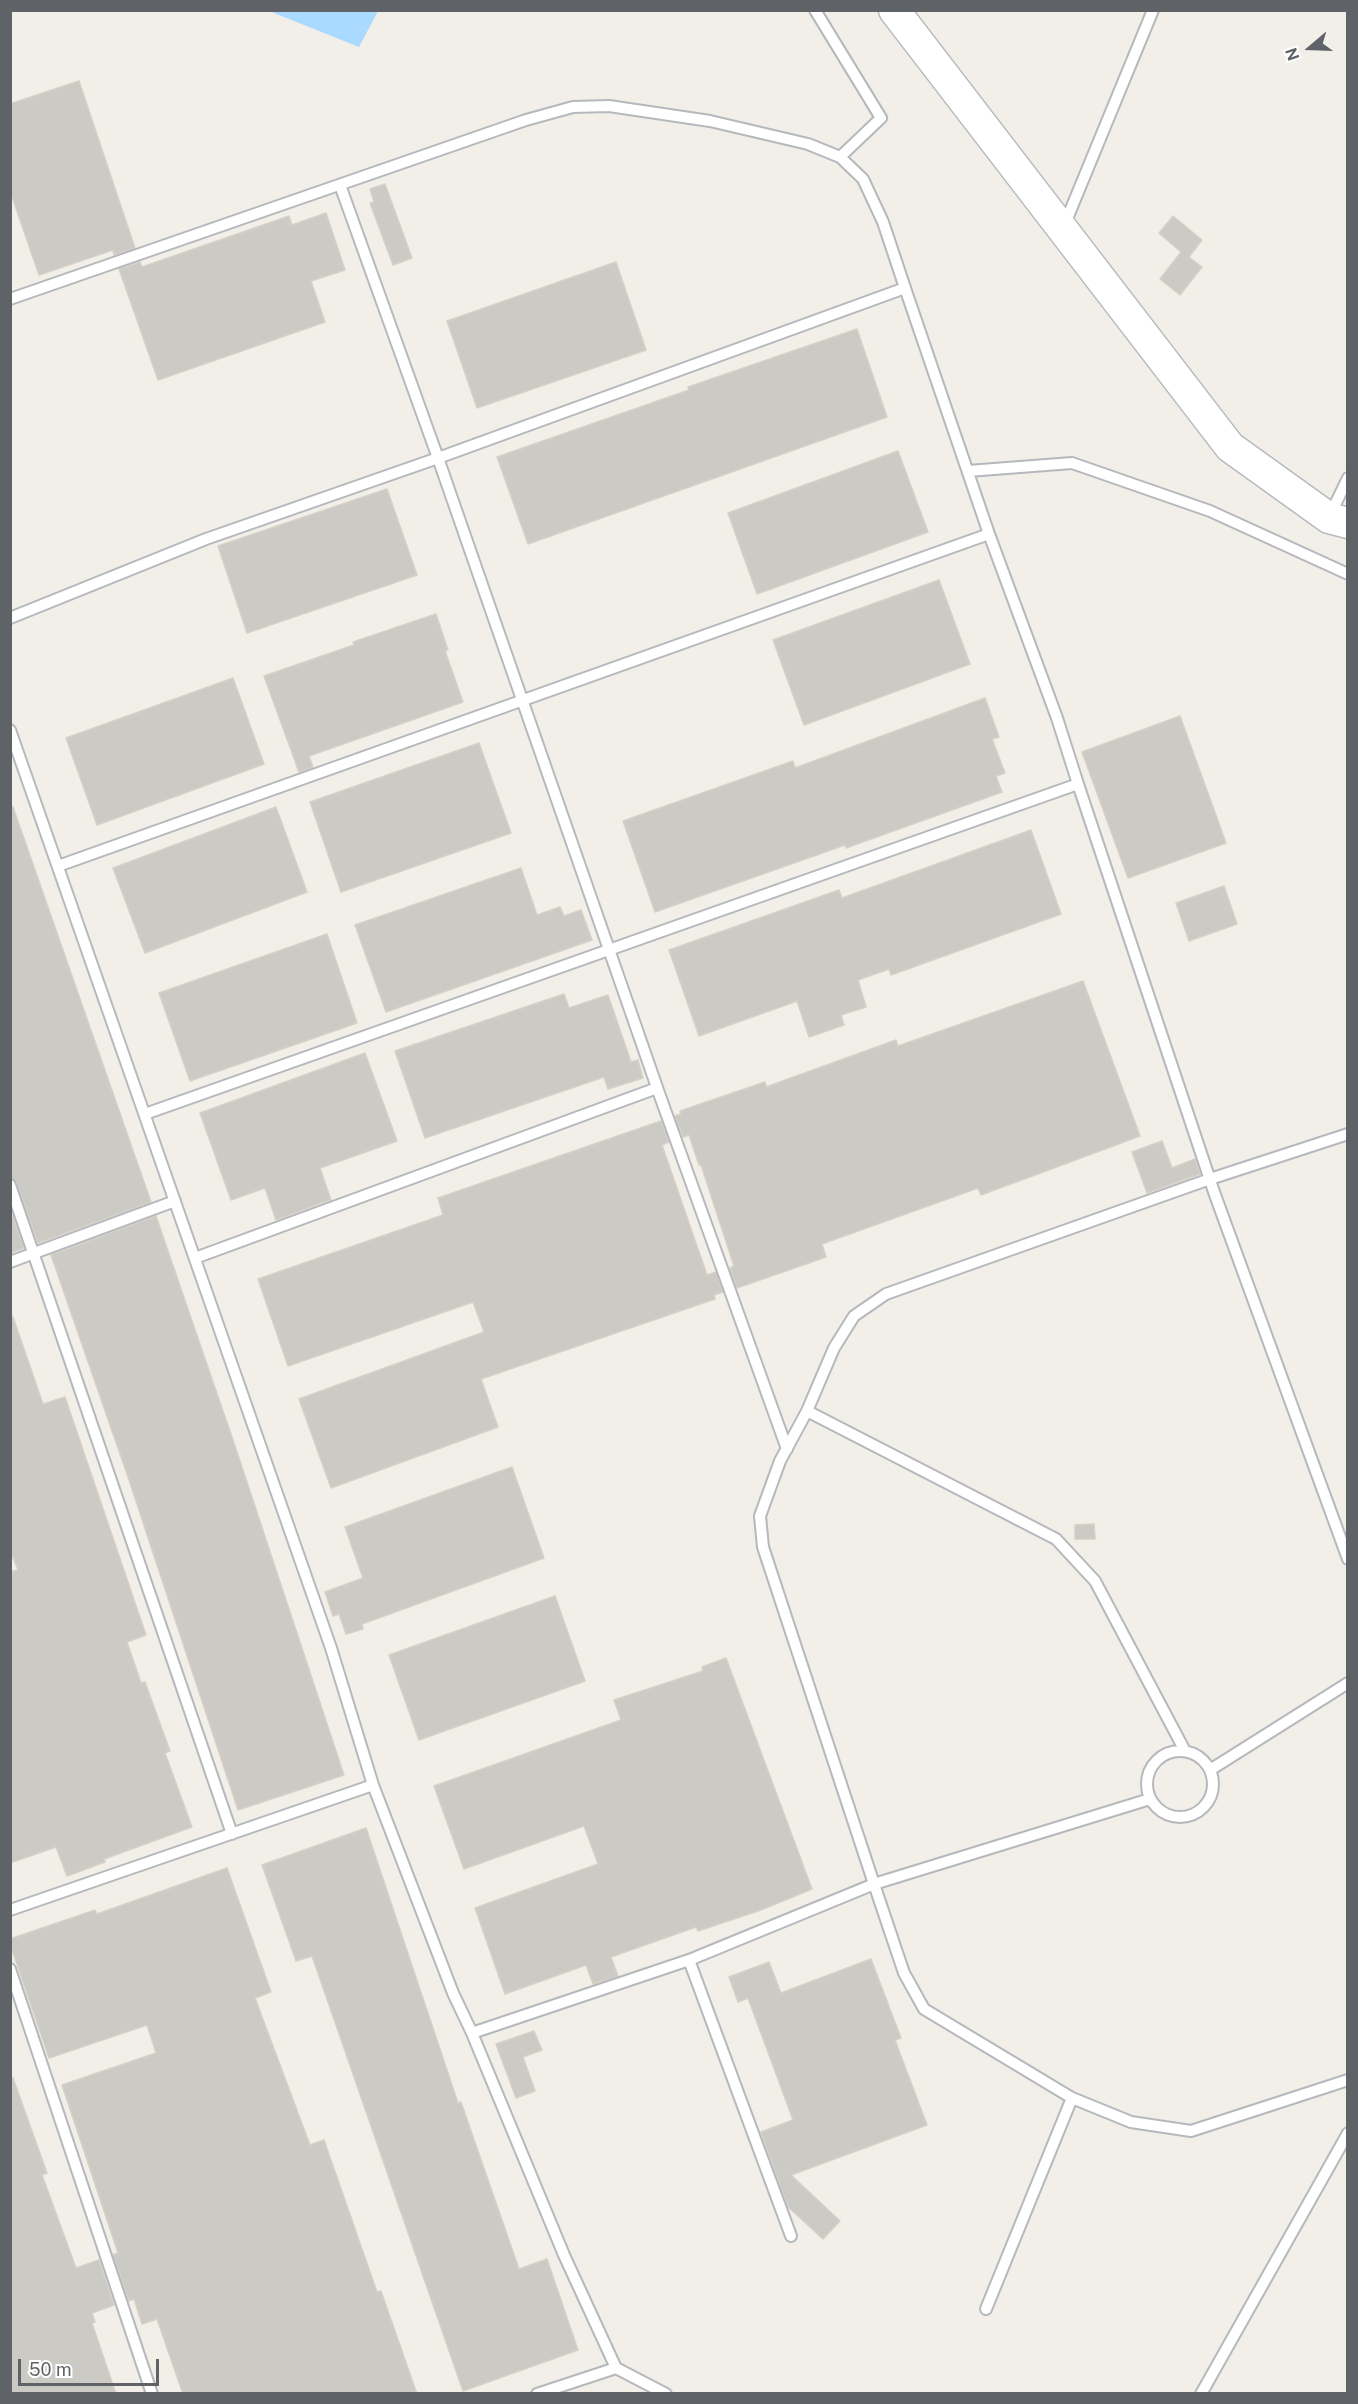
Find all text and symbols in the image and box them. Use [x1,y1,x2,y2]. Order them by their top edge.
north arrow [1280,18,1340,78]
text: N [1281,45,1304,63]
scale bar [21,2347,162,2385]
text: 50 m [29,2359,72,2380]

